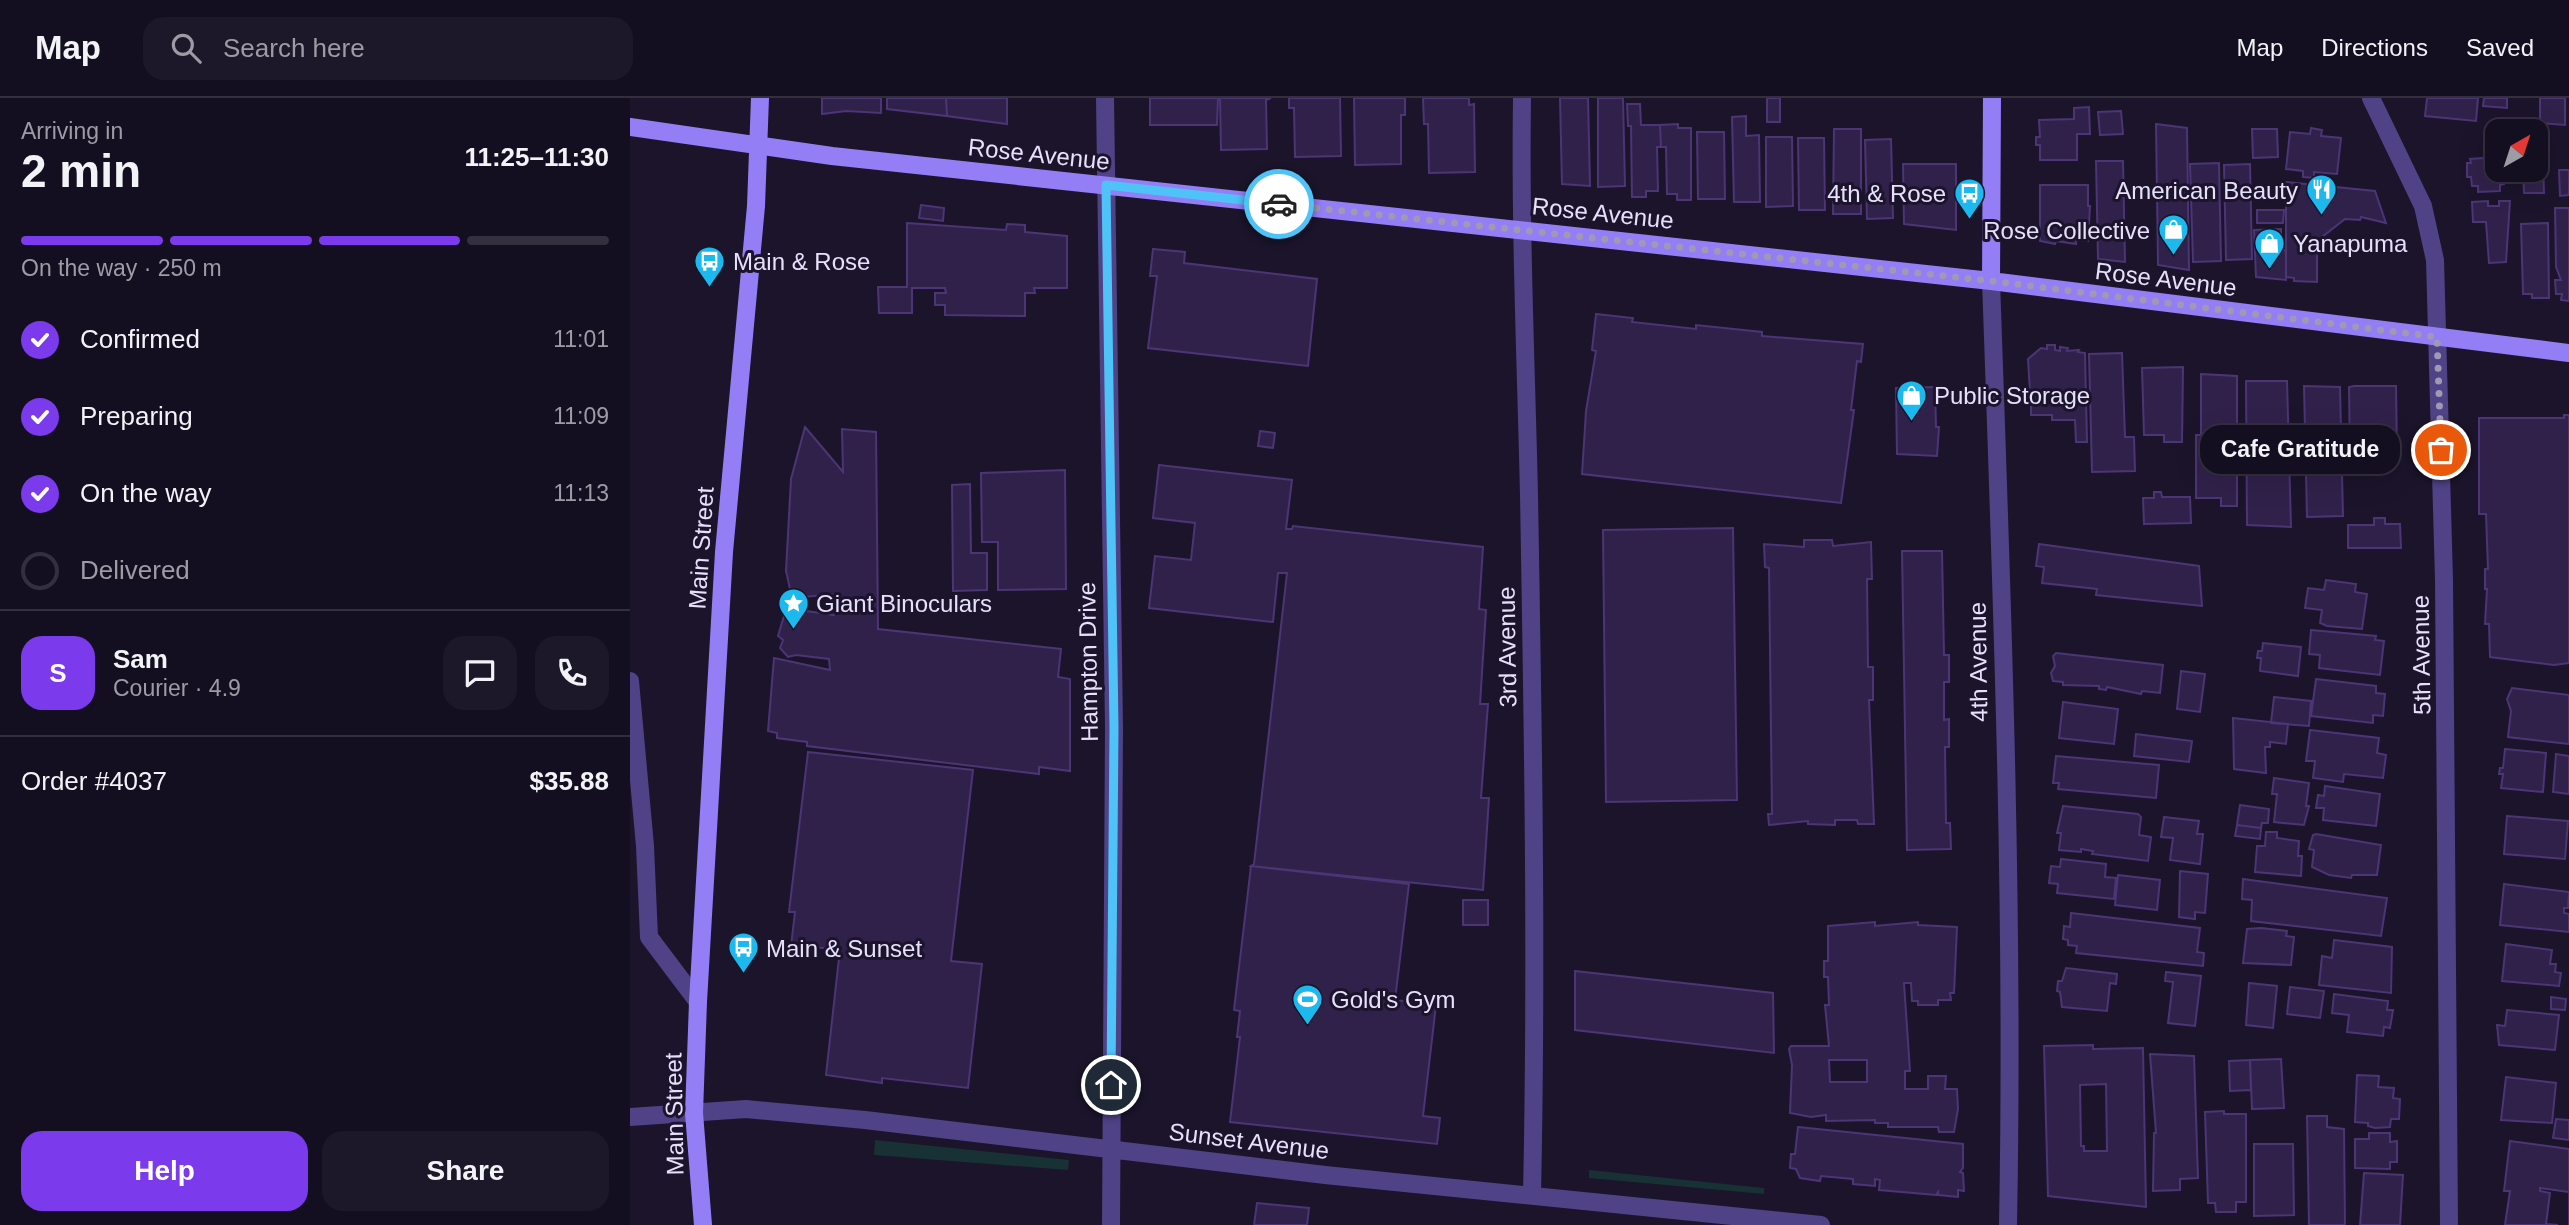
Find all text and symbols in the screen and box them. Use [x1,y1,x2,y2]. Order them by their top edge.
search box [143,17,633,80]
text: Map [35,29,101,66]
icon: search [167,29,205,67]
text: Search here [223,33,365,63]
text: Map [2237,34,2283,61]
text: Directions [2321,34,2428,61]
text: Saved [2466,34,2534,61]
text: Arriving in [21,118,123,144]
north arrow [2485,119,2548,182]
map controls [2485,119,2548,182]
street label: Rose Avenue [967,133,1111,175]
text: 11:25–11:30 [464,142,609,172]
text: 2 min [21,145,141,197]
courier [1244,169,1314,239]
restaurant icon: American Beauty [2304,173,2338,217]
bus stop icon: 4th & Rose [1952,176,1986,220]
place label: American Beauty [2115,177,2298,204]
place label: 4th & Rose [1827,180,1946,207]
icon: car [1260,185,1298,223]
street label: Rose Avenue [1531,192,1675,234]
shop icon: Rose Collective [2156,213,2190,257]
place label: Rose Collective [1983,217,2150,244]
shop icon: Yanapuma [2253,226,2287,270]
place label: Yanapuma [2293,230,2408,257]
bus stop icon: Main & Rose [693,244,727,288]
place label: Main & Rose [733,248,870,275]
text: On the way · 250 m [21,255,222,281]
street label: Rose Avenue [2094,257,2238,301]
icon: check [21,321,59,359]
text: Confirmed [80,324,200,354]
text: 11:01 [553,326,609,352]
shop icon: Public Storage [1894,378,1928,422]
place label: Public Storage [1934,382,2090,409]
icon: check [21,398,59,436]
text: Preparing [80,401,193,431]
text: 11:09 [553,403,609,429]
pin [2411,420,2471,480]
callout: Cafe Gratitude [2200,426,2399,474]
icon: bag [2422,431,2460,469]
text: Cafe Gratitude [2221,436,2379,462]
icon: check [21,475,59,513]
text: On the way [80,478,212,508]
text: 11:13 [553,480,609,506]
street label: Main Street [683,486,719,610]
text: Delivered [80,555,190,585]
street label: Hampton Drive [1073,582,1103,742]
place icon: Giant Binoculars [776,586,810,630]
street label: 3rd Avenue [1492,586,1522,708]
place label: Giant Binoculars [816,590,992,617]
street label: 5th Avenue [2406,595,2436,715]
street label: 4th Avenue [1963,602,1993,722]
button: chat [443,636,517,710]
button: phone [535,636,609,710]
text: Sam [113,644,168,674]
text: S [49,658,67,688]
text: Courier · 4.9 [113,675,241,701]
text: Order #4037 [21,766,167,796]
text: $35.88 [529,766,609,796]
bus stop icon: Main & Sunset [726,931,760,975]
place label: Main & Sunset [766,935,922,962]
sports icon: Gold's Gym [1291,982,1325,1026]
place label: Gold's Gym [1331,986,1456,1013]
street label: Main Street [659,1052,689,1176]
pin [1081,1055,1141,1115]
icon: home [1092,1066,1130,1104]
street label: Sunset Avenue [1167,1118,1331,1164]
button: Help [21,1131,308,1211]
button: Share [322,1131,609,1211]

